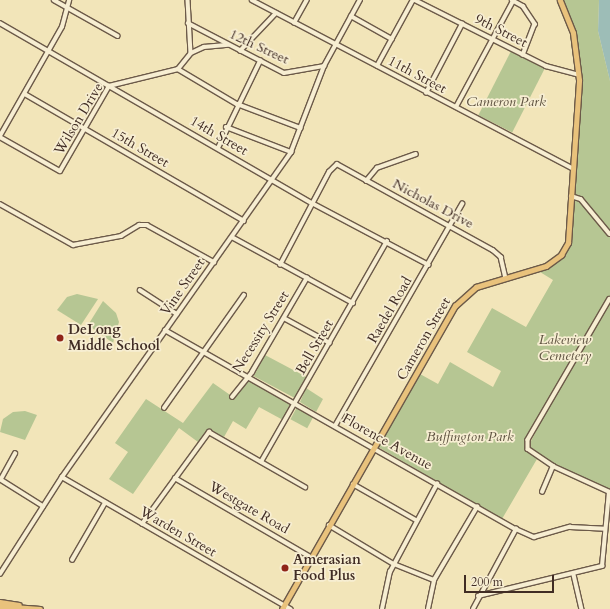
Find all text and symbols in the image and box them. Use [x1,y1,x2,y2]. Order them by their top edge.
street label: 9th Street [472,11,530,51]
street label: 12th Street [226,26,292,68]
street label: 11th Street [385,53,449,97]
street label: Wilson Drive [51,80,107,158]
park label: Cameron Park [466,94,546,110]
street label: 14th Street [187,113,251,159]
street label: 15th Street [108,125,172,171]
street label: Nicholas Drive [390,176,476,232]
street label: Vine Street [157,255,209,319]
street label: Raedel Road [364,274,416,346]
street label: Necessity Street [229,288,293,376]
street label: Cameron Street [393,295,455,383]
street label: Bell Street [293,317,337,377]
place label: DeLong Middle School [68,322,160,354]
park label: Lakeview Cemetery [539,332,591,364]
marker: DeLong Middle School [55,333,65,343]
street label: Florence Avenue [339,410,435,474]
park label: Buffington Park [426,429,514,445]
street label: Westgate Road [206,478,292,538]
street label: Warden Street [137,503,219,561]
place label: Amerasian Food Plus [293,552,361,584]
marker: Amerasian Food Plus [280,563,290,573]
scale bar [466,567,556,593]
text: 200 m [471,574,503,590]

